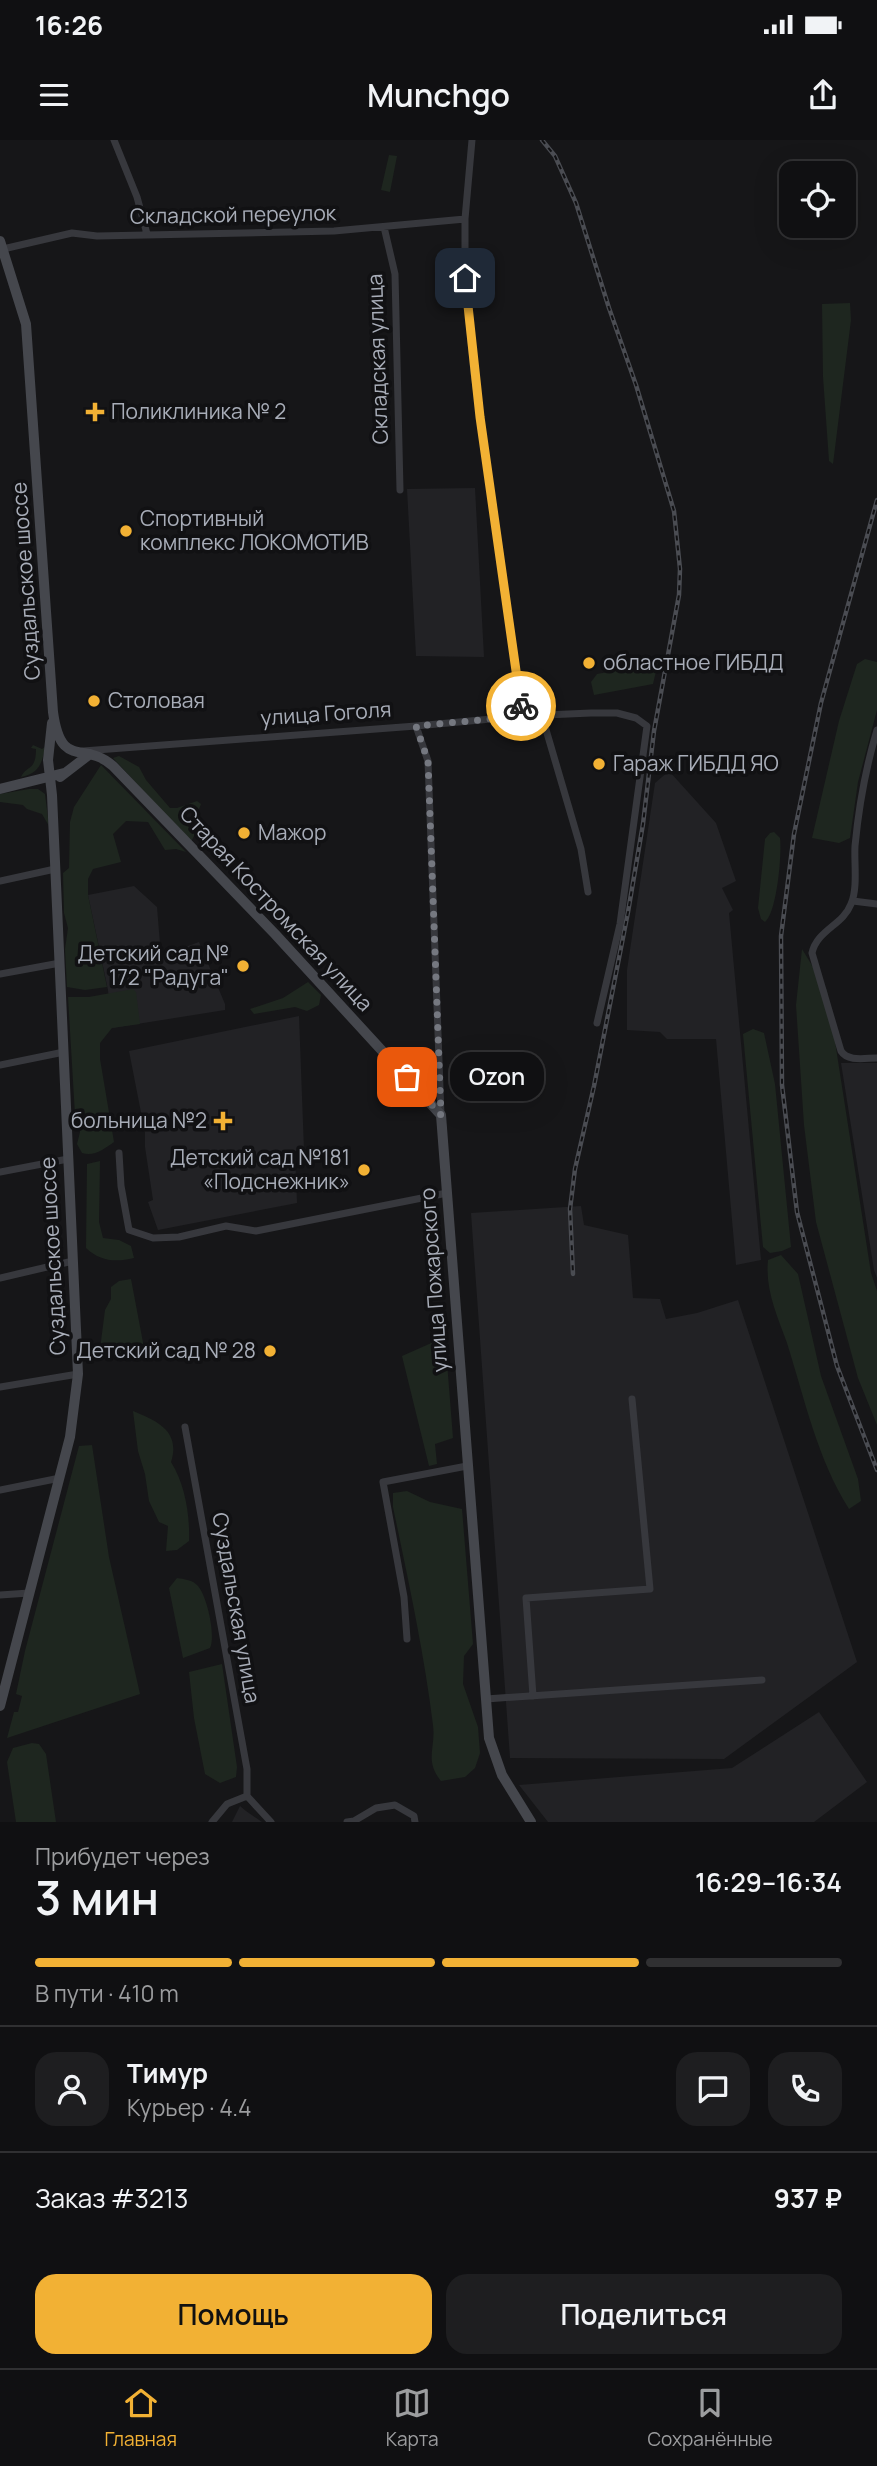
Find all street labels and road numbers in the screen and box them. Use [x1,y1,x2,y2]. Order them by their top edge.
street label: Складской переулок [130,198,337,230]
street label: Складская улица [360,273,394,445]
street label: Суздальское шоссе [4,481,46,681]
street label: улица Гоголя [260,694,392,732]
street label: Старая Костромская улица [174,800,379,1017]
street label: Суздальское шоссе [33,1156,71,1356]
street label: улица Пожарского [413,1187,453,1373]
street label: Суздальская улица [206,1510,268,1705]

